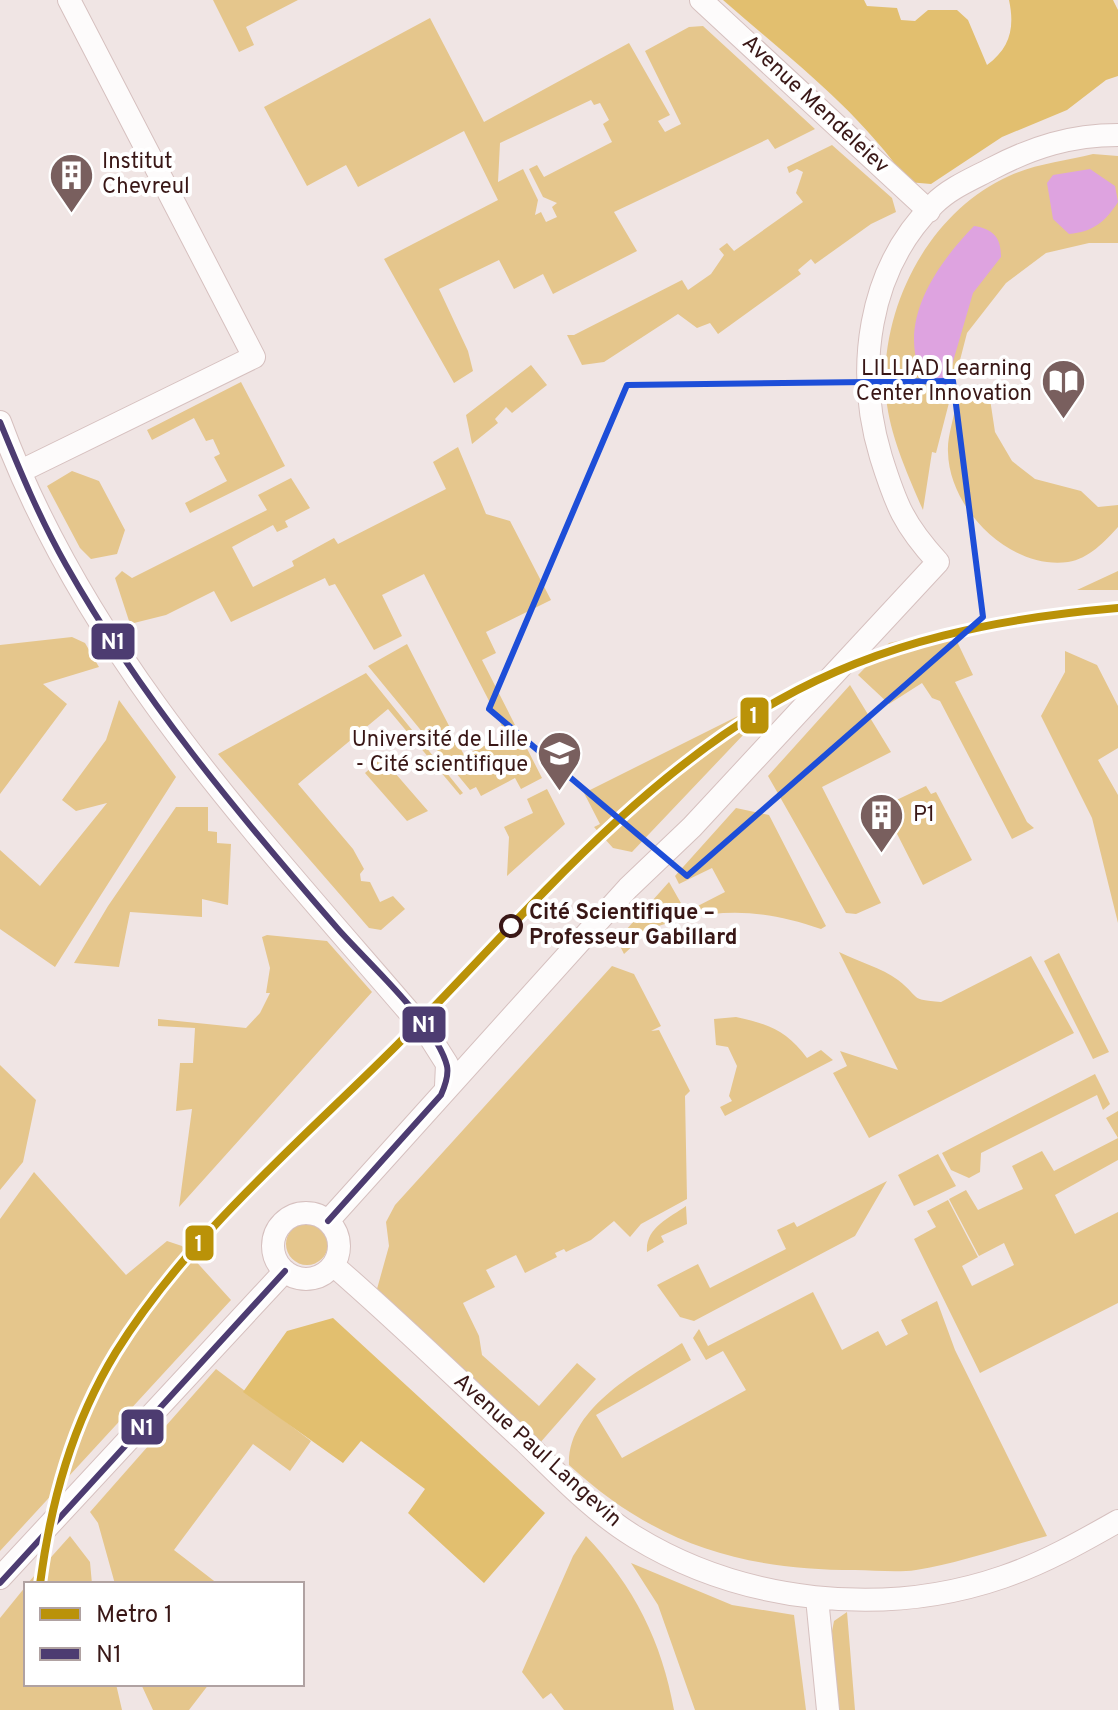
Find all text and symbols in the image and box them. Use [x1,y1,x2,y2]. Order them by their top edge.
street label: Avenue Mendeleiev [736,30,894,180]
place label: Institut Chevreul [102,149,190,201]
building icon: Institut Chevreul [47,151,95,214]
place label: LILLIAD Learning Center Innovation [856,356,1032,408]
library icon: LILLIAD Learning Center Innovation [1039,358,1087,421]
line badge: N1 [90,622,136,661]
text: N1 [101,630,125,657]
line badge: 1 [739,696,770,735]
text: 1 [750,704,758,731]
place label: Université de Lille ‐ Cité scientifique [352,727,528,779]
school or university icon: Université de Lille ‐ Cité scientifique [535,729,583,792]
building icon: P1 [858,791,906,854]
place label: P1 [913,802,935,829]
place label: Cité Scientifique – Professeur Gabillard [529,900,738,952]
marker: Cité Scientifique – Professeur Gabillard [500,915,522,937]
line badge: N1 [401,1005,447,1044]
text: N1 [412,1013,436,1040]
line badge: 1 [184,1224,215,1262]
text: 1 [195,1232,203,1259]
street label: Avenue Paul Langevin [447,1368,627,1534]
line badge: N1 [120,1408,165,1446]
text: N1 [130,1416,154,1443]
legend [24,1582,304,1686]
text: Metro 1 [96,1601,173,1631]
text: N1 [96,1641,122,1671]

